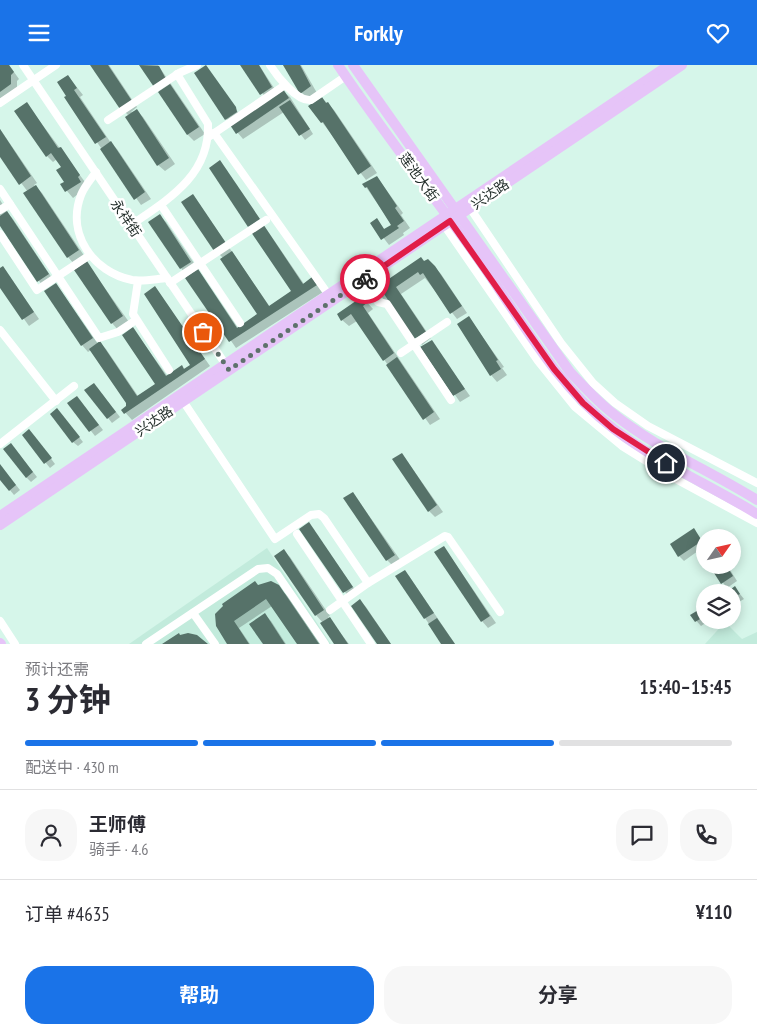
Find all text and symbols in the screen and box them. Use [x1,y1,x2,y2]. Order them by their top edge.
icon: menu [25,19,53,47]
text: Forkly [354,19,403,47]
icon: heart [704,19,732,47]
street label: 莲池大街 [395,149,443,205]
street label: 兴达路 [468,175,512,213]
street label: 永祥街 [107,196,145,240]
courier [340,254,390,304]
icon: bike [351,265,379,293]
pin [182,311,224,353]
icon: bag [189,318,217,346]
street label: 兴达路 [132,402,176,440]
pin [645,442,687,484]
icon: home [652,449,680,477]
north arrow [696,529,741,574]
map controls [696,529,741,629]
button: layers [696,584,741,629]
text: 预计还需 [25,659,89,679]
text: 15:40–15:45 [639,675,732,699]
text: 3 分钟 [25,678,111,720]
text: 配送中 · 430 m [25,757,119,777]
button: person [25,809,77,861]
button: chat [616,809,668,861]
button: phone [680,809,732,861]
text: 王师傅 [89,812,146,836]
text: 骑手 · 4.6 [89,839,148,859]
text: ¥110 [696,900,732,924]
text: 订单 #4635 [25,902,110,926]
button: 帮助 [25,966,374,1024]
button: 分享 [384,966,732,1024]

